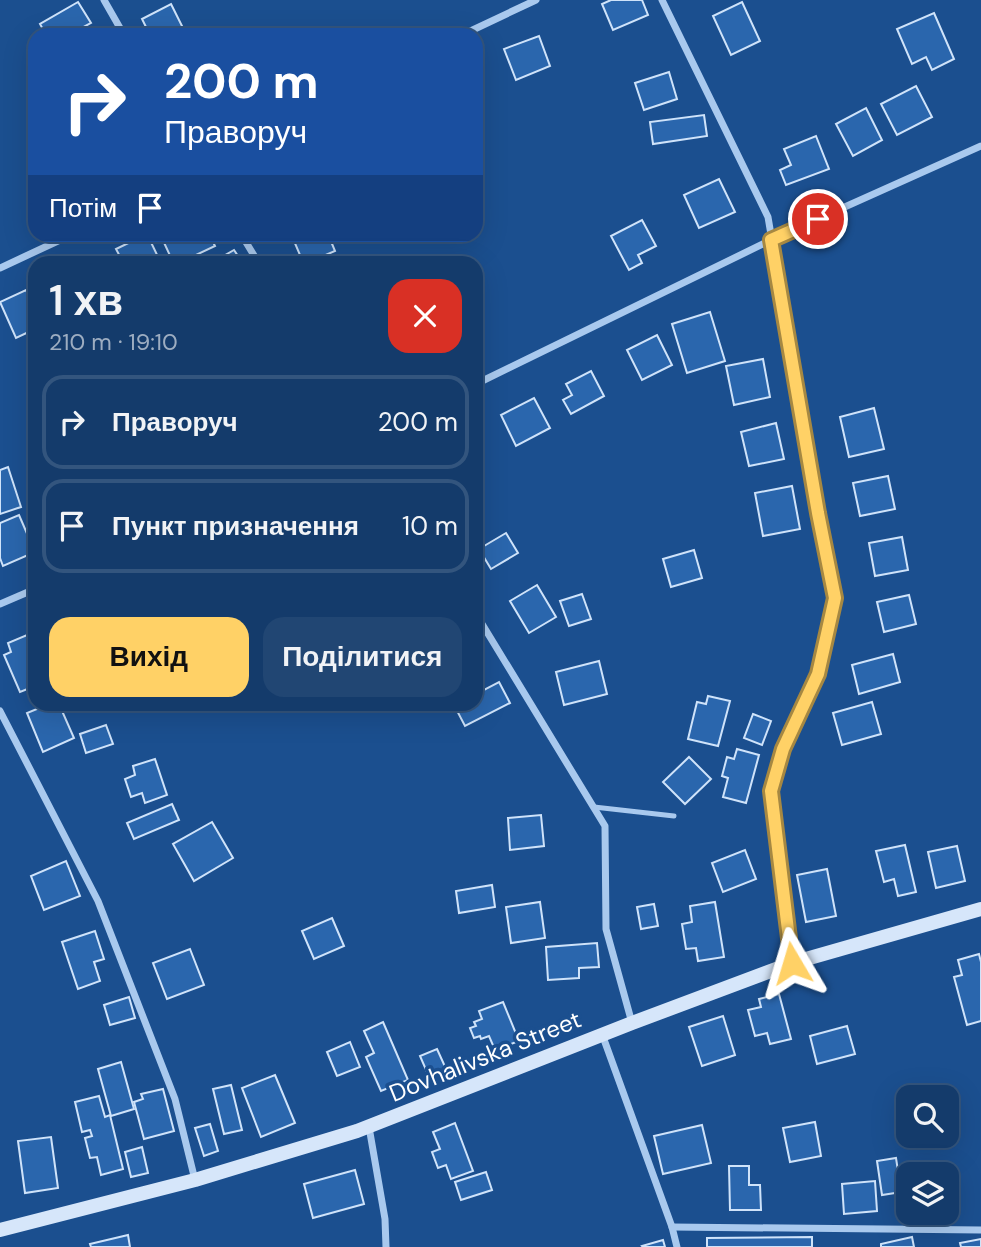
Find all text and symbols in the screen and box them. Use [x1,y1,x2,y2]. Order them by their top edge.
text: 200 m [164,49,319,113]
icon: right [49,56,140,147]
text: Праворуч [164,111,307,153]
icon: arrive [131,189,169,227]
pin [788,189,848,249]
text: Потім [49,191,117,225]
icon: arrive [799,200,837,238]
text: 1 хв [49,273,123,328]
button: close [388,279,462,353]
text: 210 m · 19:10 [49,327,178,357]
icon: right [53,403,91,441]
text: Праворуч [112,405,238,439]
text: 200 m [378,405,458,439]
icon: arrive [53,507,91,545]
text: Пункт призначення [112,509,359,543]
text: 10 m [402,509,458,543]
button: Вихід [49,617,249,697]
button: Поділитися [263,617,462,697]
position arrow [755,926,829,1000]
street label: Dovhalivska Street [384,1003,586,1109]
map controls [896,1085,959,1225]
button: search [896,1085,959,1148]
button: layers [896,1162,959,1225]

